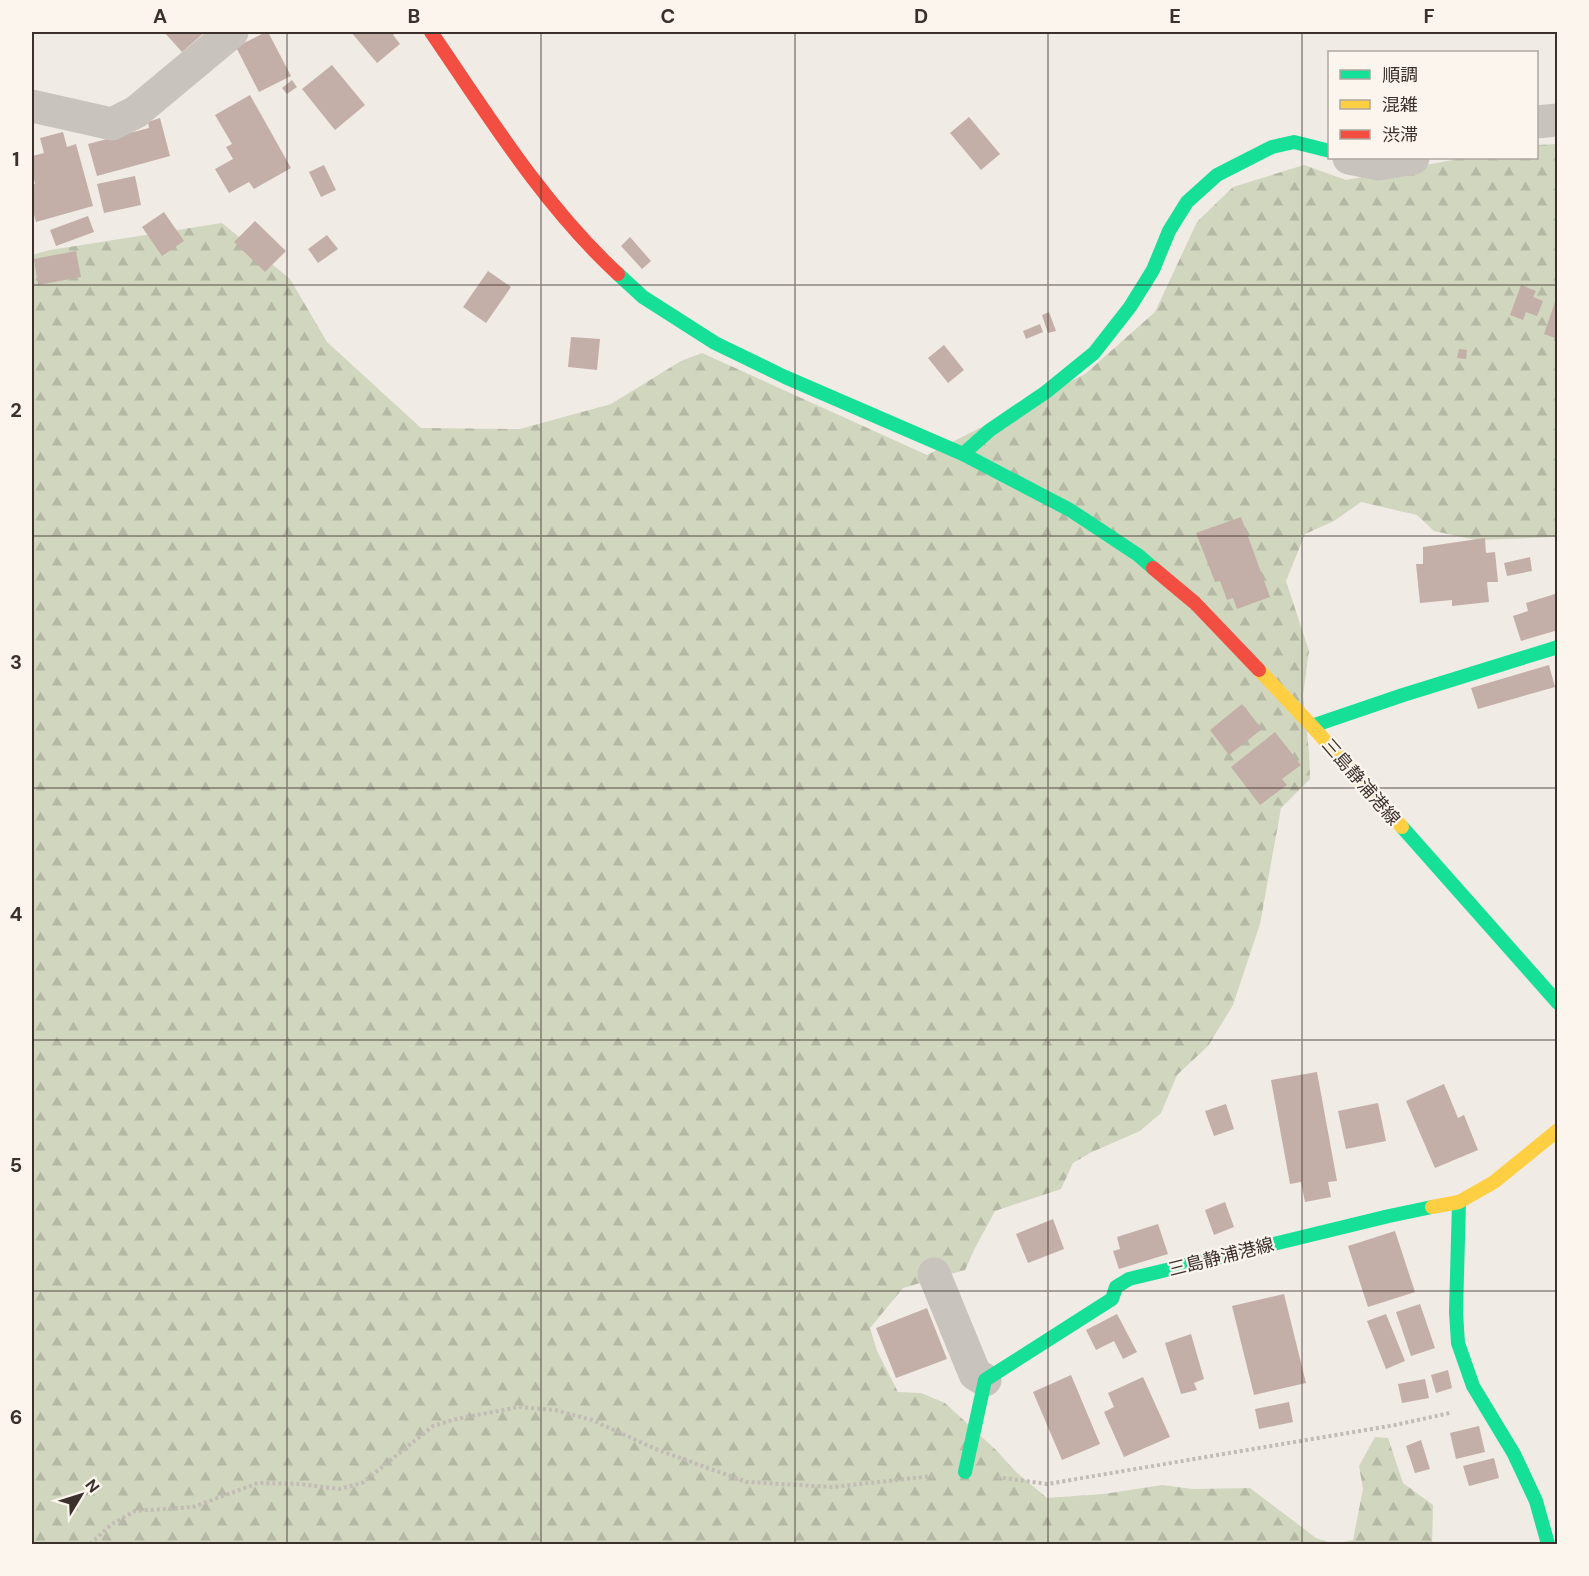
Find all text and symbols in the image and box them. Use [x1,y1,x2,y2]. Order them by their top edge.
text: A [153,3,167,29]
text: B [408,3,420,29]
text: C [661,3,675,29]
text: D [914,3,928,29]
text: E [1169,3,1181,29]
text: F [1423,3,1435,29]
legend [1328,51,1538,159]
text: 順調 [1382,63,1418,87]
text: 混雑 [1382,93,1418,117]
text: 渋滞 [1382,123,1418,147]
text: 1 [12,146,20,172]
text: 2 [10,397,22,423]
text: 3 [10,649,22,675]
street label: 三島静浦港線 [1317,733,1405,831]
text: 4 [10,901,23,927]
text: 5 [10,1152,22,1178]
street label: 三島静浦港線 [1166,1232,1276,1282]
text: 6 [10,1404,22,1430]
north arrow [51,1465,111,1525]
text: N [81,1475,104,1497]

